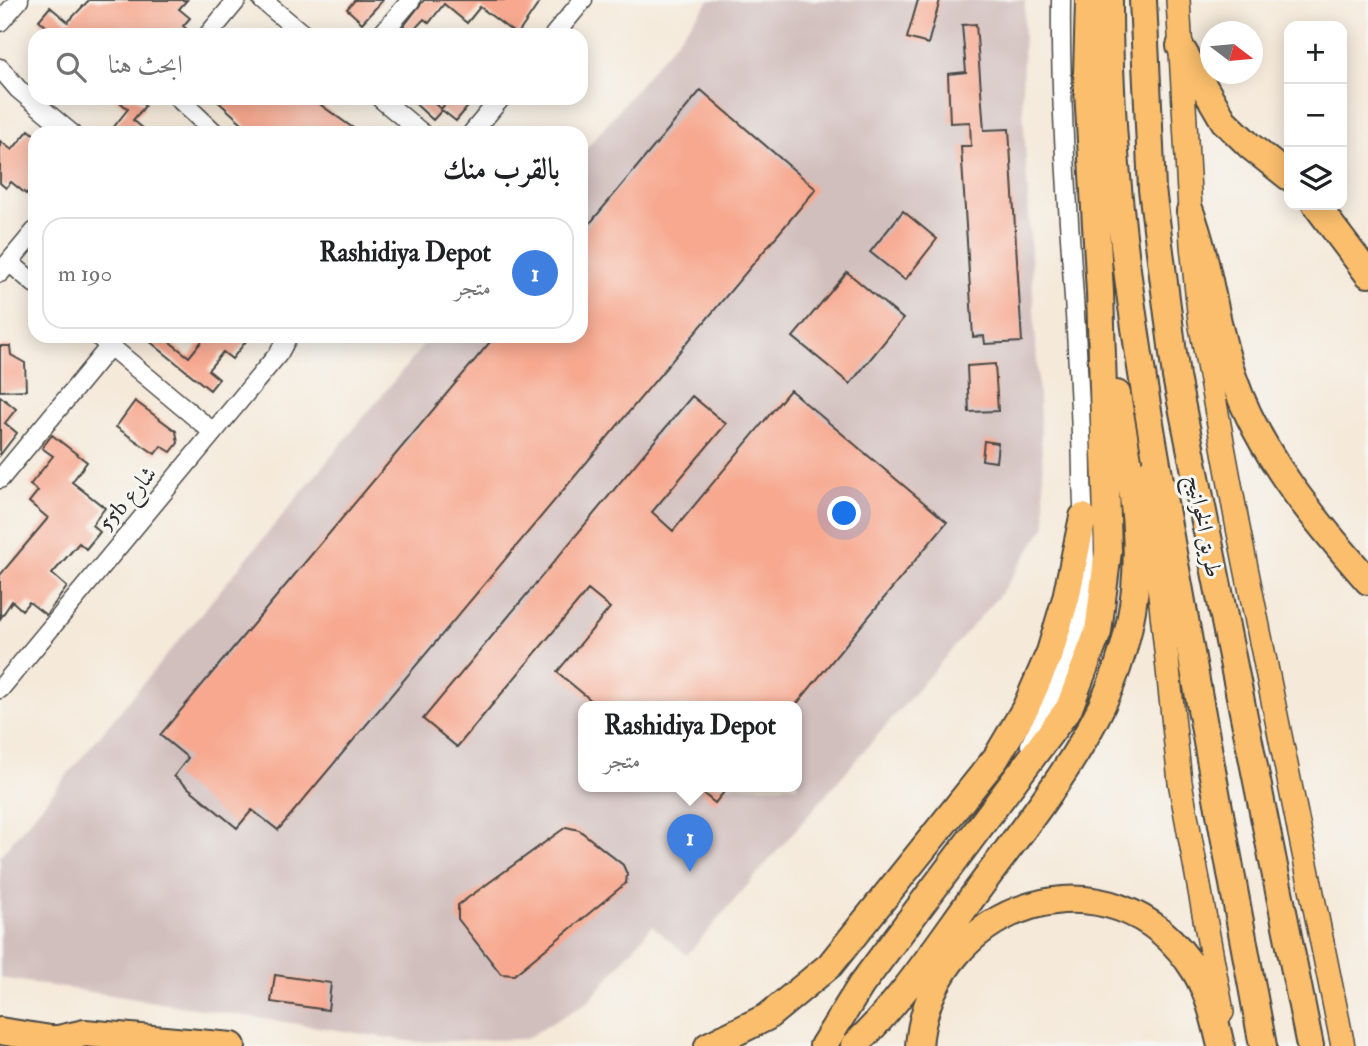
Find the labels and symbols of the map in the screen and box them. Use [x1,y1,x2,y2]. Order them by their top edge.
north arrow [1200,21,1263,84]
street label: 55b شارع [92,460,167,540]
street label: طريق الخوانيج [1174,472,1229,581]
your location [827,496,861,530]
pin: 1 [667,814,713,872]

